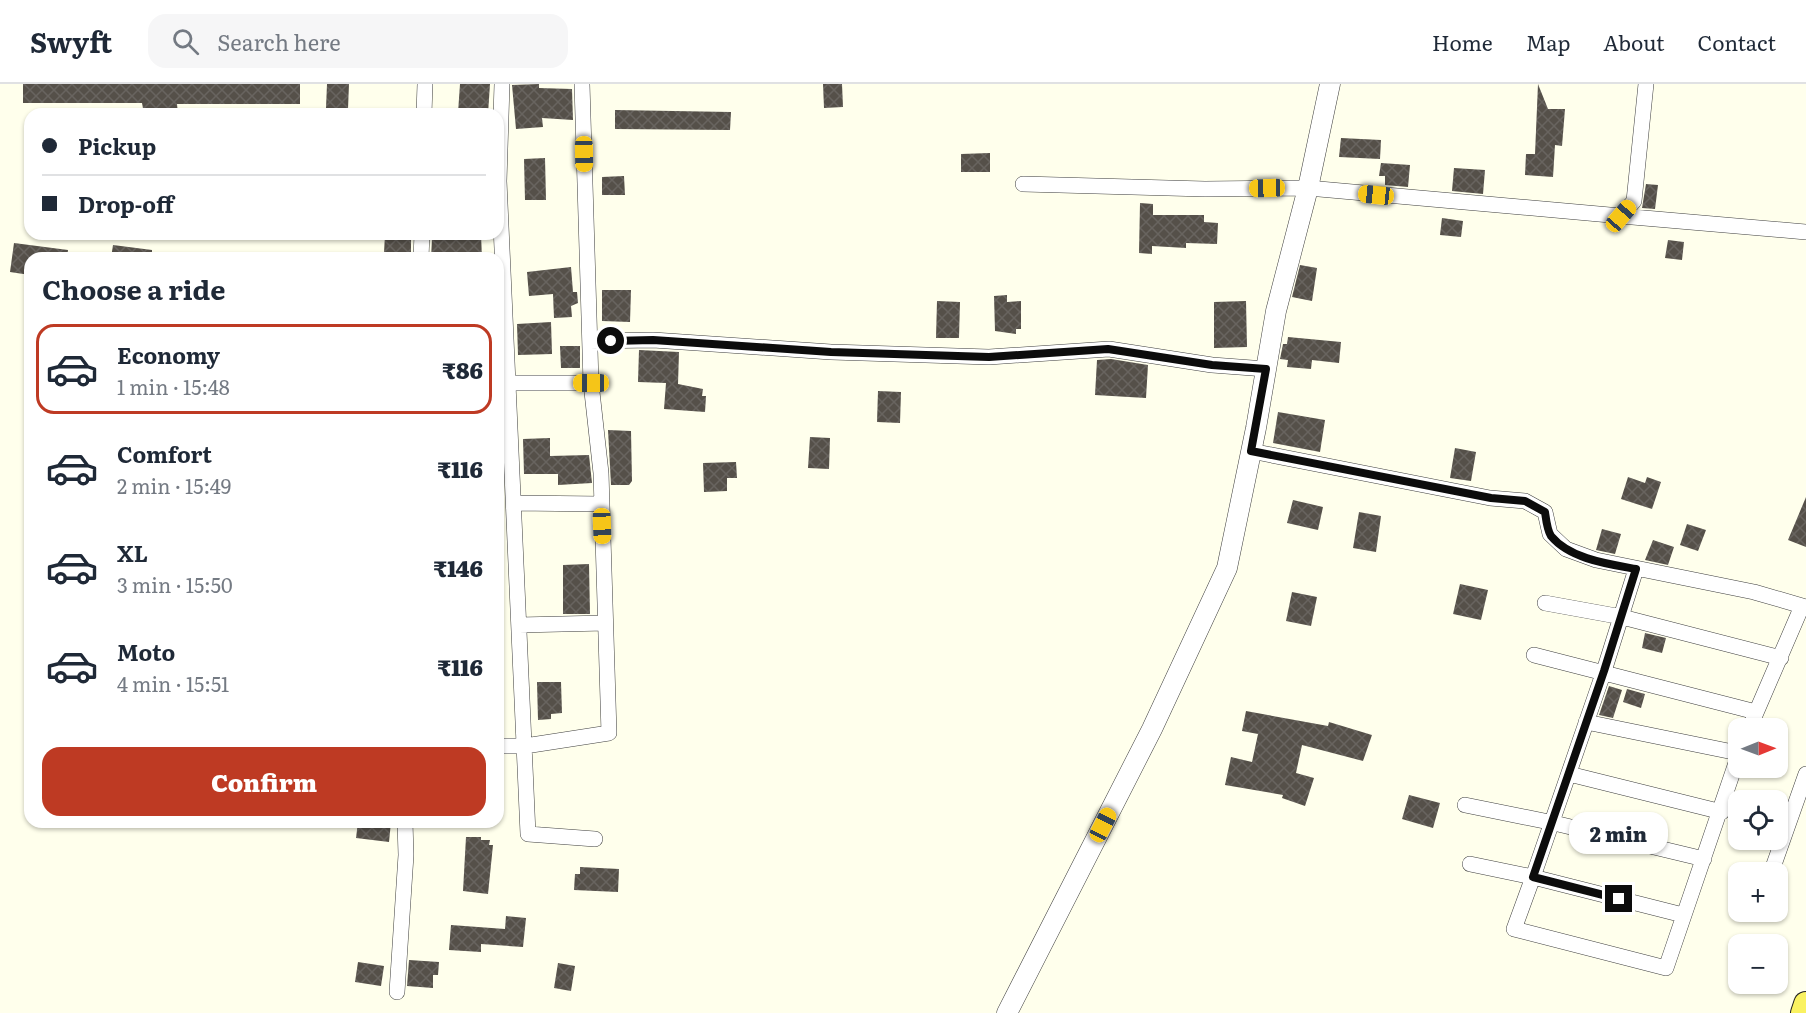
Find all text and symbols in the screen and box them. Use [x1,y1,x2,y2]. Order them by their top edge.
search box [148,14,568,68]
text: Swyft [30,20,112,62]
icon: search [169,25,202,58]
text: Search here [217,25,341,58]
text: Home [1432,26,1493,57]
text: Map [1526,26,1570,57]
text: About [1603,26,1665,57]
text: Contact [1698,26,1776,57]
text: Pickup [78,129,156,162]
car [575,136,593,172]
car [1249,179,1285,197]
car [1357,184,1395,206]
text: Drop-off [78,187,174,220]
car [1602,197,1640,235]
text: Choose a ride [42,268,225,308]
route start [597,327,624,354]
text: Economy [117,338,220,371]
icon: car [45,342,99,396]
text: ₹86 [442,353,483,386]
text: 1 min · 15:48 [117,371,230,401]
car [573,374,609,392]
text: Comfort [117,437,212,470]
icon: car [45,441,99,495]
text: ₹116 [437,452,483,485]
text: 2 min · 15:49 [117,470,231,500]
car [592,508,612,544]
text: XL [117,536,148,569]
icon: car [45,540,99,594]
text: ₹146 [433,551,483,584]
text: 3 min · 15:50 [117,569,232,599]
text: Moto [117,635,175,668]
icon: car [45,639,99,693]
text: ₹116 [437,650,483,683]
text: 4 min · 15:51 [117,668,229,698]
north arrow [1728,718,1788,778]
map controls [1728,718,1788,994]
button: Confirm [42,747,486,816]
button: locate [1728,790,1788,850]
car [1087,805,1119,845]
callout: 2 min [1570,812,1668,854]
text: 2 min [1590,818,1647,848]
button: + [1728,862,1788,922]
route end [1605,885,1632,912]
button: − [1728,934,1788,994]

